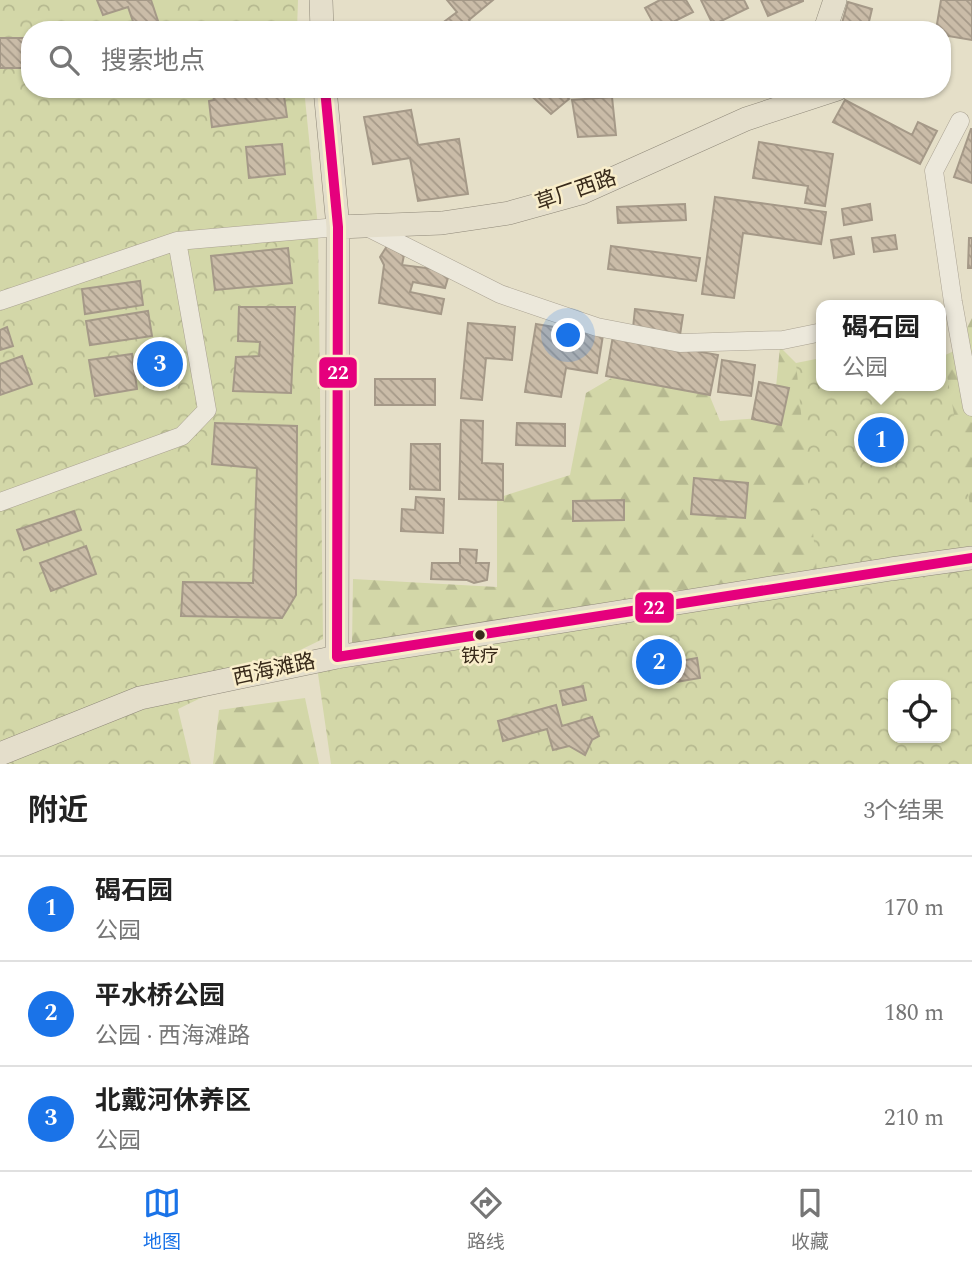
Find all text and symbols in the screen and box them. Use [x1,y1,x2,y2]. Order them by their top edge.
search box [21,21,951,98]
icon: search [45,41,83,79]
text: 搜索地点 [101,41,205,81]
street label: 草厂西路 [531,162,621,220]
popup [816,300,946,391]
text: 碣石园 [842,308,920,348]
your location [551,318,585,352]
pin: 3 [137,338,183,390]
text: 公园 [842,351,888,386]
line badge: 22 [318,356,358,389]
text: 22 [327,359,349,388]
pin: 1 [858,414,904,466]
line badge: 22 [634,591,675,624]
text: 22 [643,594,665,623]
marker: 铁疗 [473,628,487,642]
pin: 2 [636,636,682,688]
place label: 铁疗 [461,642,499,671]
street label: 西海滩路 [230,646,318,694]
map controls [888,680,951,743]
button: locate [888,680,951,743]
text: 附近 [28,788,88,834]
text: 3个结果 [864,794,944,829]
text: 碣石园 [95,871,173,911]
text: 1 [45,891,57,926]
text: 170 m [884,891,944,926]
text: 公园 [95,914,141,949]
text: 平水桥公园 [95,976,225,1016]
text: 2 [45,996,57,1031]
text: 180 m [884,996,944,1031]
text: 公园 · 西海滩路 [95,1019,250,1054]
text: 北戴河休养区 [95,1081,251,1121]
text: 3 [45,1101,57,1136]
text: 210 m [884,1101,944,1136]
text: 公园 [95,1124,141,1159]
tab: 地图 [143,1184,181,1257]
tab: 路线 [467,1184,505,1257]
tab: 收藏 [791,1184,829,1257]

